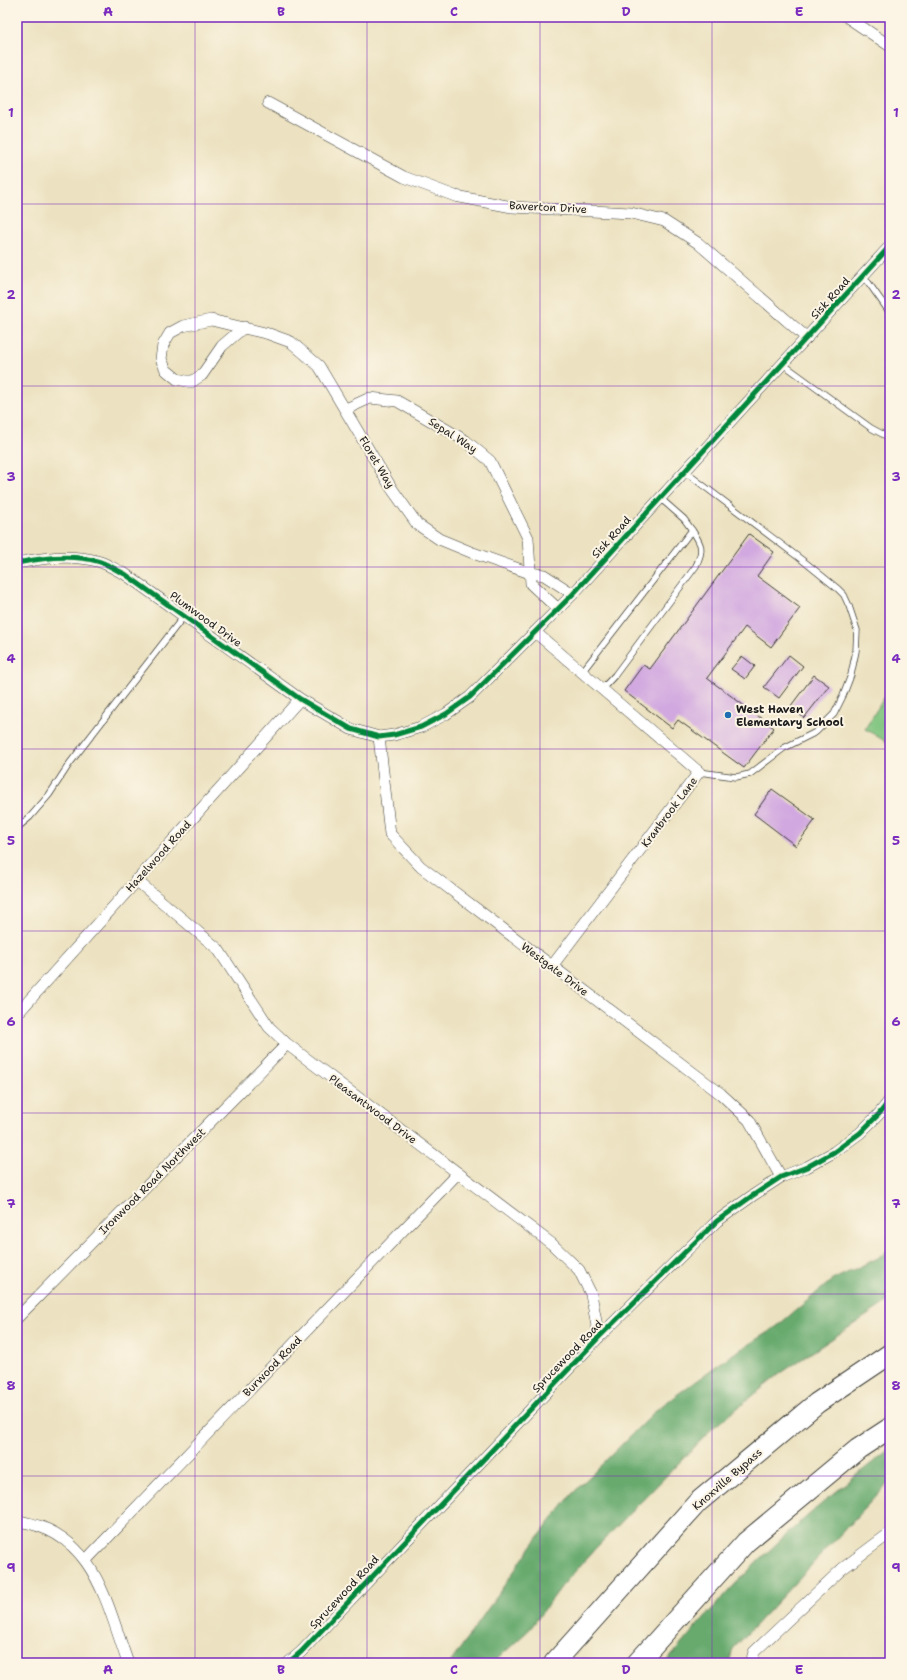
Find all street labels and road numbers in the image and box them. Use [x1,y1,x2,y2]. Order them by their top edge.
street label: Baverton Drive [509,198,587,217]
street label: Sisk Road [807,274,853,323]
street label: Sepal Way [425,414,480,457]
street label: Floret Way [355,434,398,491]
street label: Sisk Road [588,513,634,562]
street label: Plumwood Drive [167,588,245,651]
street label: Kranbrook Lane [638,774,701,851]
street label: Hazelwood Road [122,817,195,895]
street label: Westgate Drive [518,939,591,1000]
street label: Pleasantwood Drive [326,1071,420,1147]
street label: Ironwood Road Northwest [96,1125,209,1238]
street label: Sprucewood Road [529,1317,606,1396]
street label: Burwood Road [240,1333,305,1400]
street label: Knoxville Bypass [689,1445,765,1514]
street label: Sprucewood Road [306,1552,382,1632]

